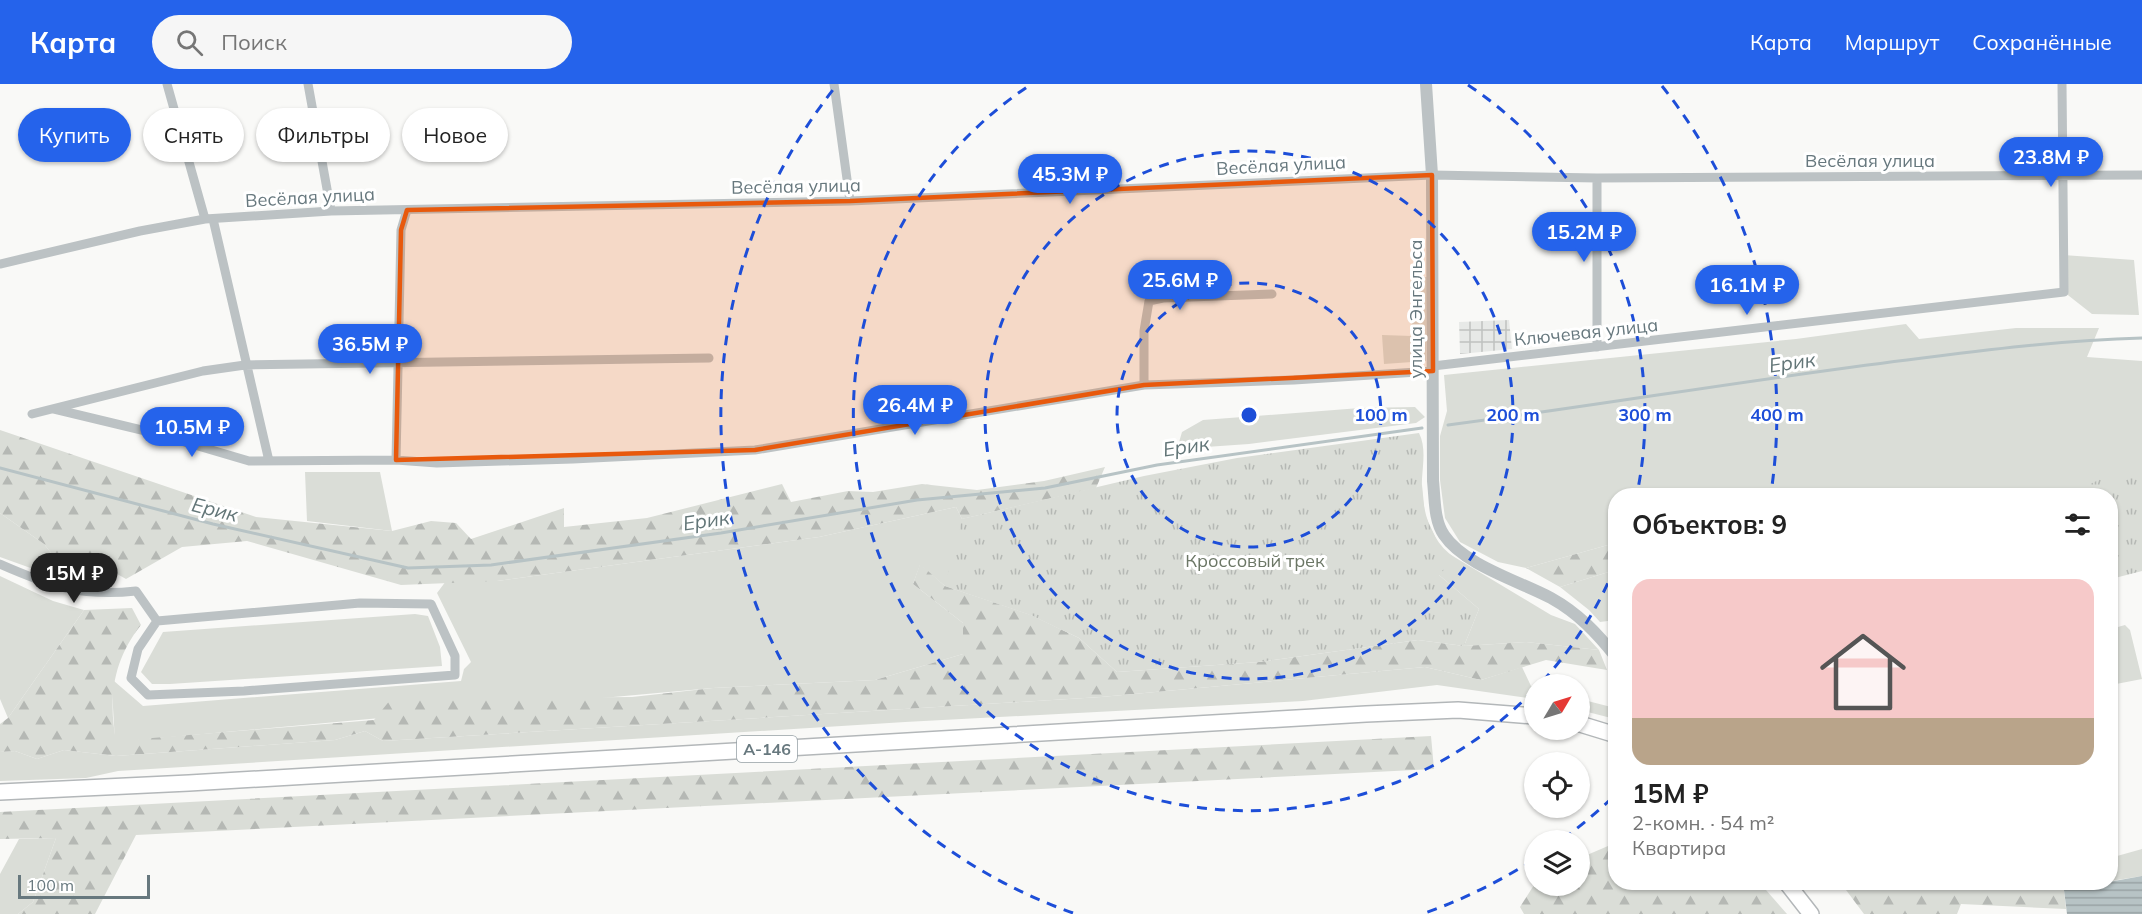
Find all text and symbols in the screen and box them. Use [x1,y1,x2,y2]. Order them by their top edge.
search box [152,15,572,69]
text: Карта [30,25,116,60]
icon: search [173,26,206,59]
text: Поиск [221,28,287,56]
text: Карта [1750,29,1812,55]
text: Маршрут [1845,29,1939,55]
text: Сохранённые [1972,29,2112,55]
chip: Купить [18,108,131,162]
chip: Снять [143,108,244,162]
chip: Фильтры [256,108,390,162]
chip: Новое [402,108,508,162]
pin: 23.8M ₽ [1996,137,2106,188]
text: 23.8M ₽ [2013,144,2089,169]
street label: Весёлая улица [1805,149,1935,172]
street label: Весёлая улица [1216,150,1346,180]
pin: 45.3M ₽ [1015,154,1125,205]
text: 45.3M ₽ [1032,161,1108,186]
street label: Весёлая улица [731,173,861,199]
street label: Весёлая улица [245,182,375,212]
pin: 15.2M ₽ [1529,212,1639,263]
text: 15.2M ₽ [1546,219,1622,244]
street label: улица Энгельса [1404,240,1427,378]
pin: 25.6M ₽ [1125,260,1235,311]
pin: 16.1M ₽ [1692,265,1802,316]
text: 25.6M ₽ [1142,267,1218,292]
text: 16.1M ₽ [1709,272,1785,297]
street label: Ключевая улица [1513,313,1659,351]
pin: 36.5M ₽ [315,324,425,375]
text: 36.5M ₽ [332,331,408,356]
water label: Ерик [1767,346,1818,378]
pin: 26.4M ₽ [860,385,970,436]
text: 26.4M ₽ [877,392,953,417]
text: 100 m [1354,403,1408,426]
text: 200 m [1486,403,1540,426]
text: 300 m [1618,403,1672,426]
text: 400 m [1750,403,1804,426]
centre of rings [1239,405,1259,425]
pin: 10.5M ₽ [137,407,247,458]
text: 10.5M ₽ [154,414,230,439]
water label: Ерик [1161,430,1212,462]
water label: Ерик [189,491,242,527]
water label: Ерик [681,504,732,536]
text: Объектов: 9 [1632,508,1787,541]
icon: filters [2061,508,2094,541]
park label: Кроссовый трек [1185,549,1325,572]
pin: 15M ₽ [32,553,116,604]
text: 15M ₽ [45,560,103,585]
icon: home [1809,618,1917,726]
north arrow [1524,674,1590,740]
map controls [1524,674,1590,896]
road number: А-146 [737,736,797,762]
button: locate [1524,752,1590,818]
text: 15M ₽ [1632,777,1709,810]
text: 2-комн. · 54 m² [1632,810,1774,835]
button: layers [1524,830,1590,896]
text: Квартира [1632,835,1726,860]
scale bar [18,872,150,900]
text: 100 m [27,875,74,895]

